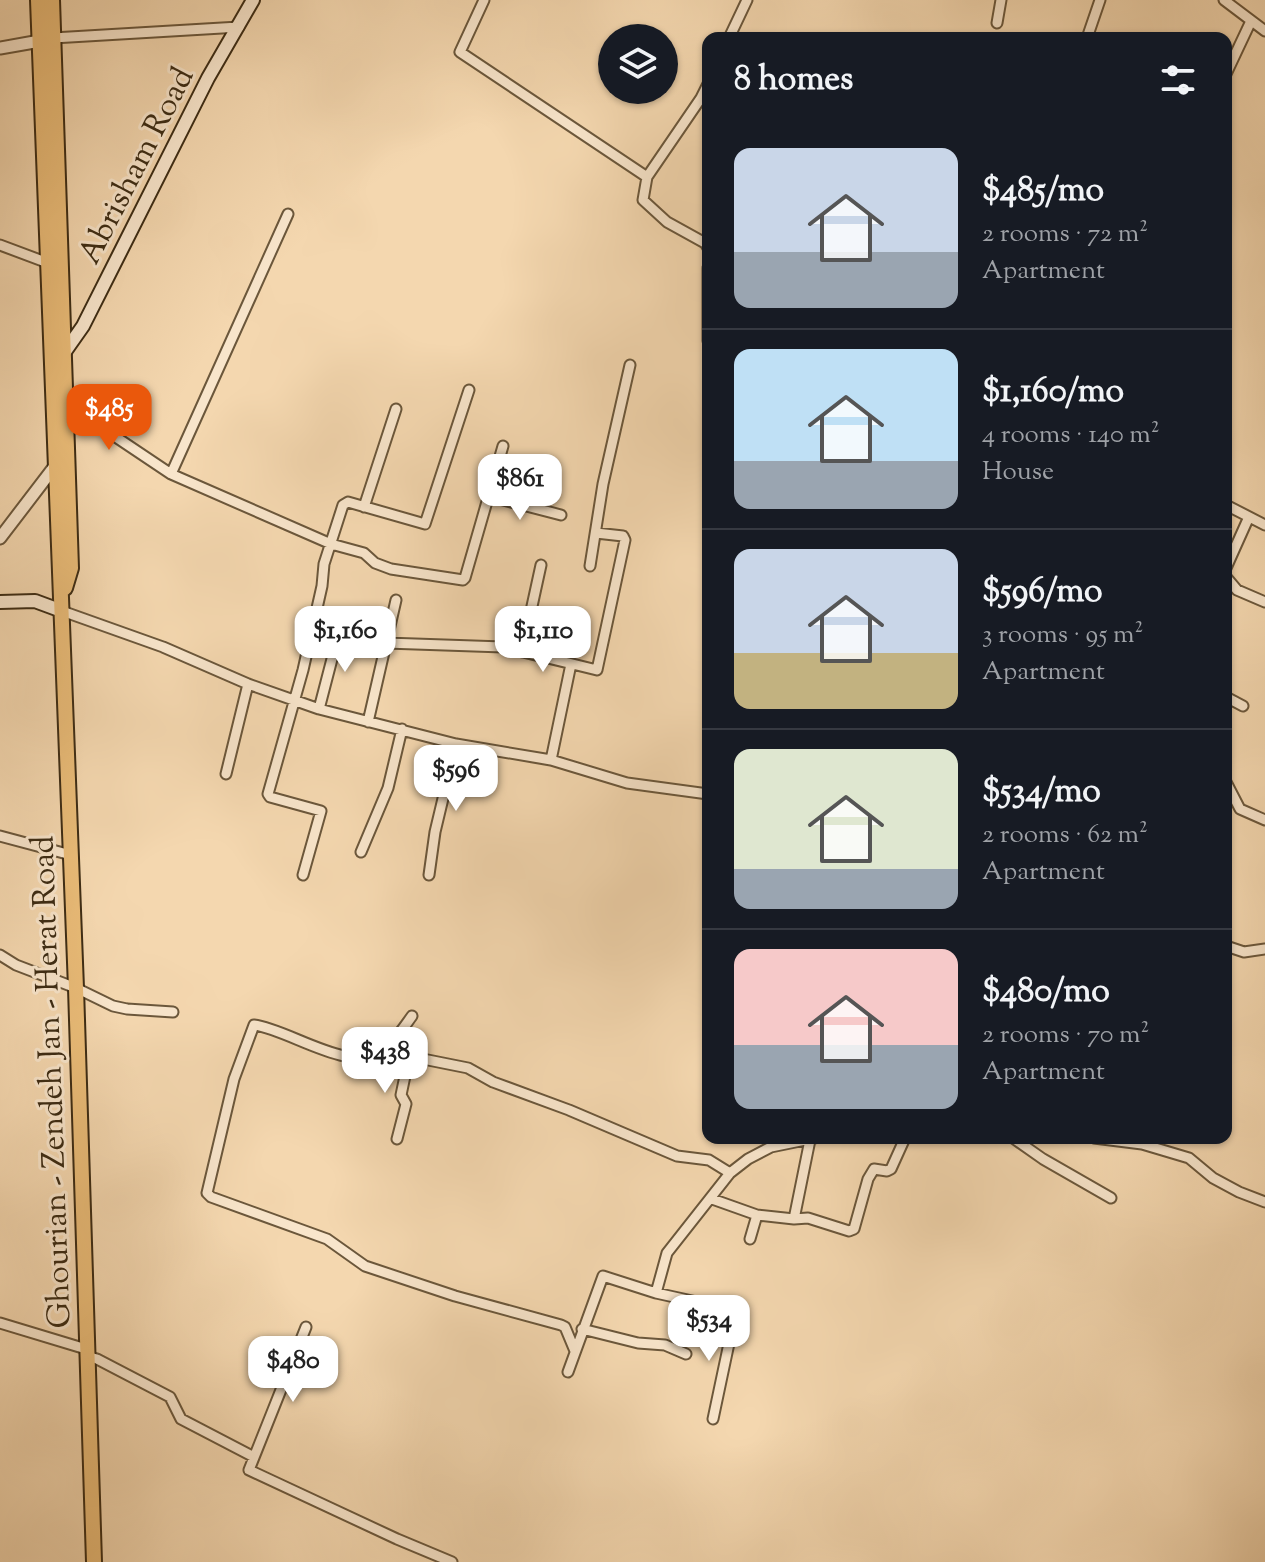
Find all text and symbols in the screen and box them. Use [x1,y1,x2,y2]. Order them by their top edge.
map controls [598,24,678,104]
button: layers [598,24,678,104]
text: 8 homes [734,56,853,105]
icon: filters [1156,58,1200,102]
street label: Abrisham Road [68,60,207,273]
text: $485/mo [982,167,1104,216]
icon: home [798,180,894,276]
text: 2 rooms · 72 m² [982,216,1148,253]
text: Apartment [982,253,1105,290]
text: $1,160/mo [982,368,1124,417]
icon: home [798,381,894,477]
pin: $485 [62,384,156,452]
text: $485 [85,391,133,428]
text: 4 rooms · 140 m² [982,417,1159,454]
pin: $861 [473,454,567,522]
text: House [982,454,1054,491]
text: $861 [496,461,544,498]
text: $596/mo [982,568,1103,617]
icon: home [798,581,894,677]
pin: $1,160 [280,606,410,674]
pin: $1,110 [478,606,608,674]
text: $1,160 [313,613,377,650]
text: $1,110 [513,613,573,650]
text: 3 rooms · 95 m² [982,617,1143,654]
text: Apartment [982,654,1105,691]
pin: $596 [409,745,503,813]
text: $596 [432,752,480,789]
text: $534/mo [982,768,1101,817]
icon: home [798,781,894,877]
text: 2 rooms · 62 m² [982,817,1148,854]
street label: Ghourian - Zendeh Jan - Herat Road [21,835,85,1329]
text: Apartment [982,854,1105,891]
text: $480/mo [982,968,1110,1017]
icon: home [798,981,894,1077]
text: 2 rooms · 70 m² [982,1017,1149,1054]
pin: $438 [338,1027,432,1095]
text: $438 [360,1034,410,1071]
text: Apartment [982,1054,1105,1091]
pin: $534 [662,1295,756,1363]
text: $534 [686,1302,732,1339]
pin: $480 [246,1336,340,1404]
text: $480 [266,1343,320,1380]

